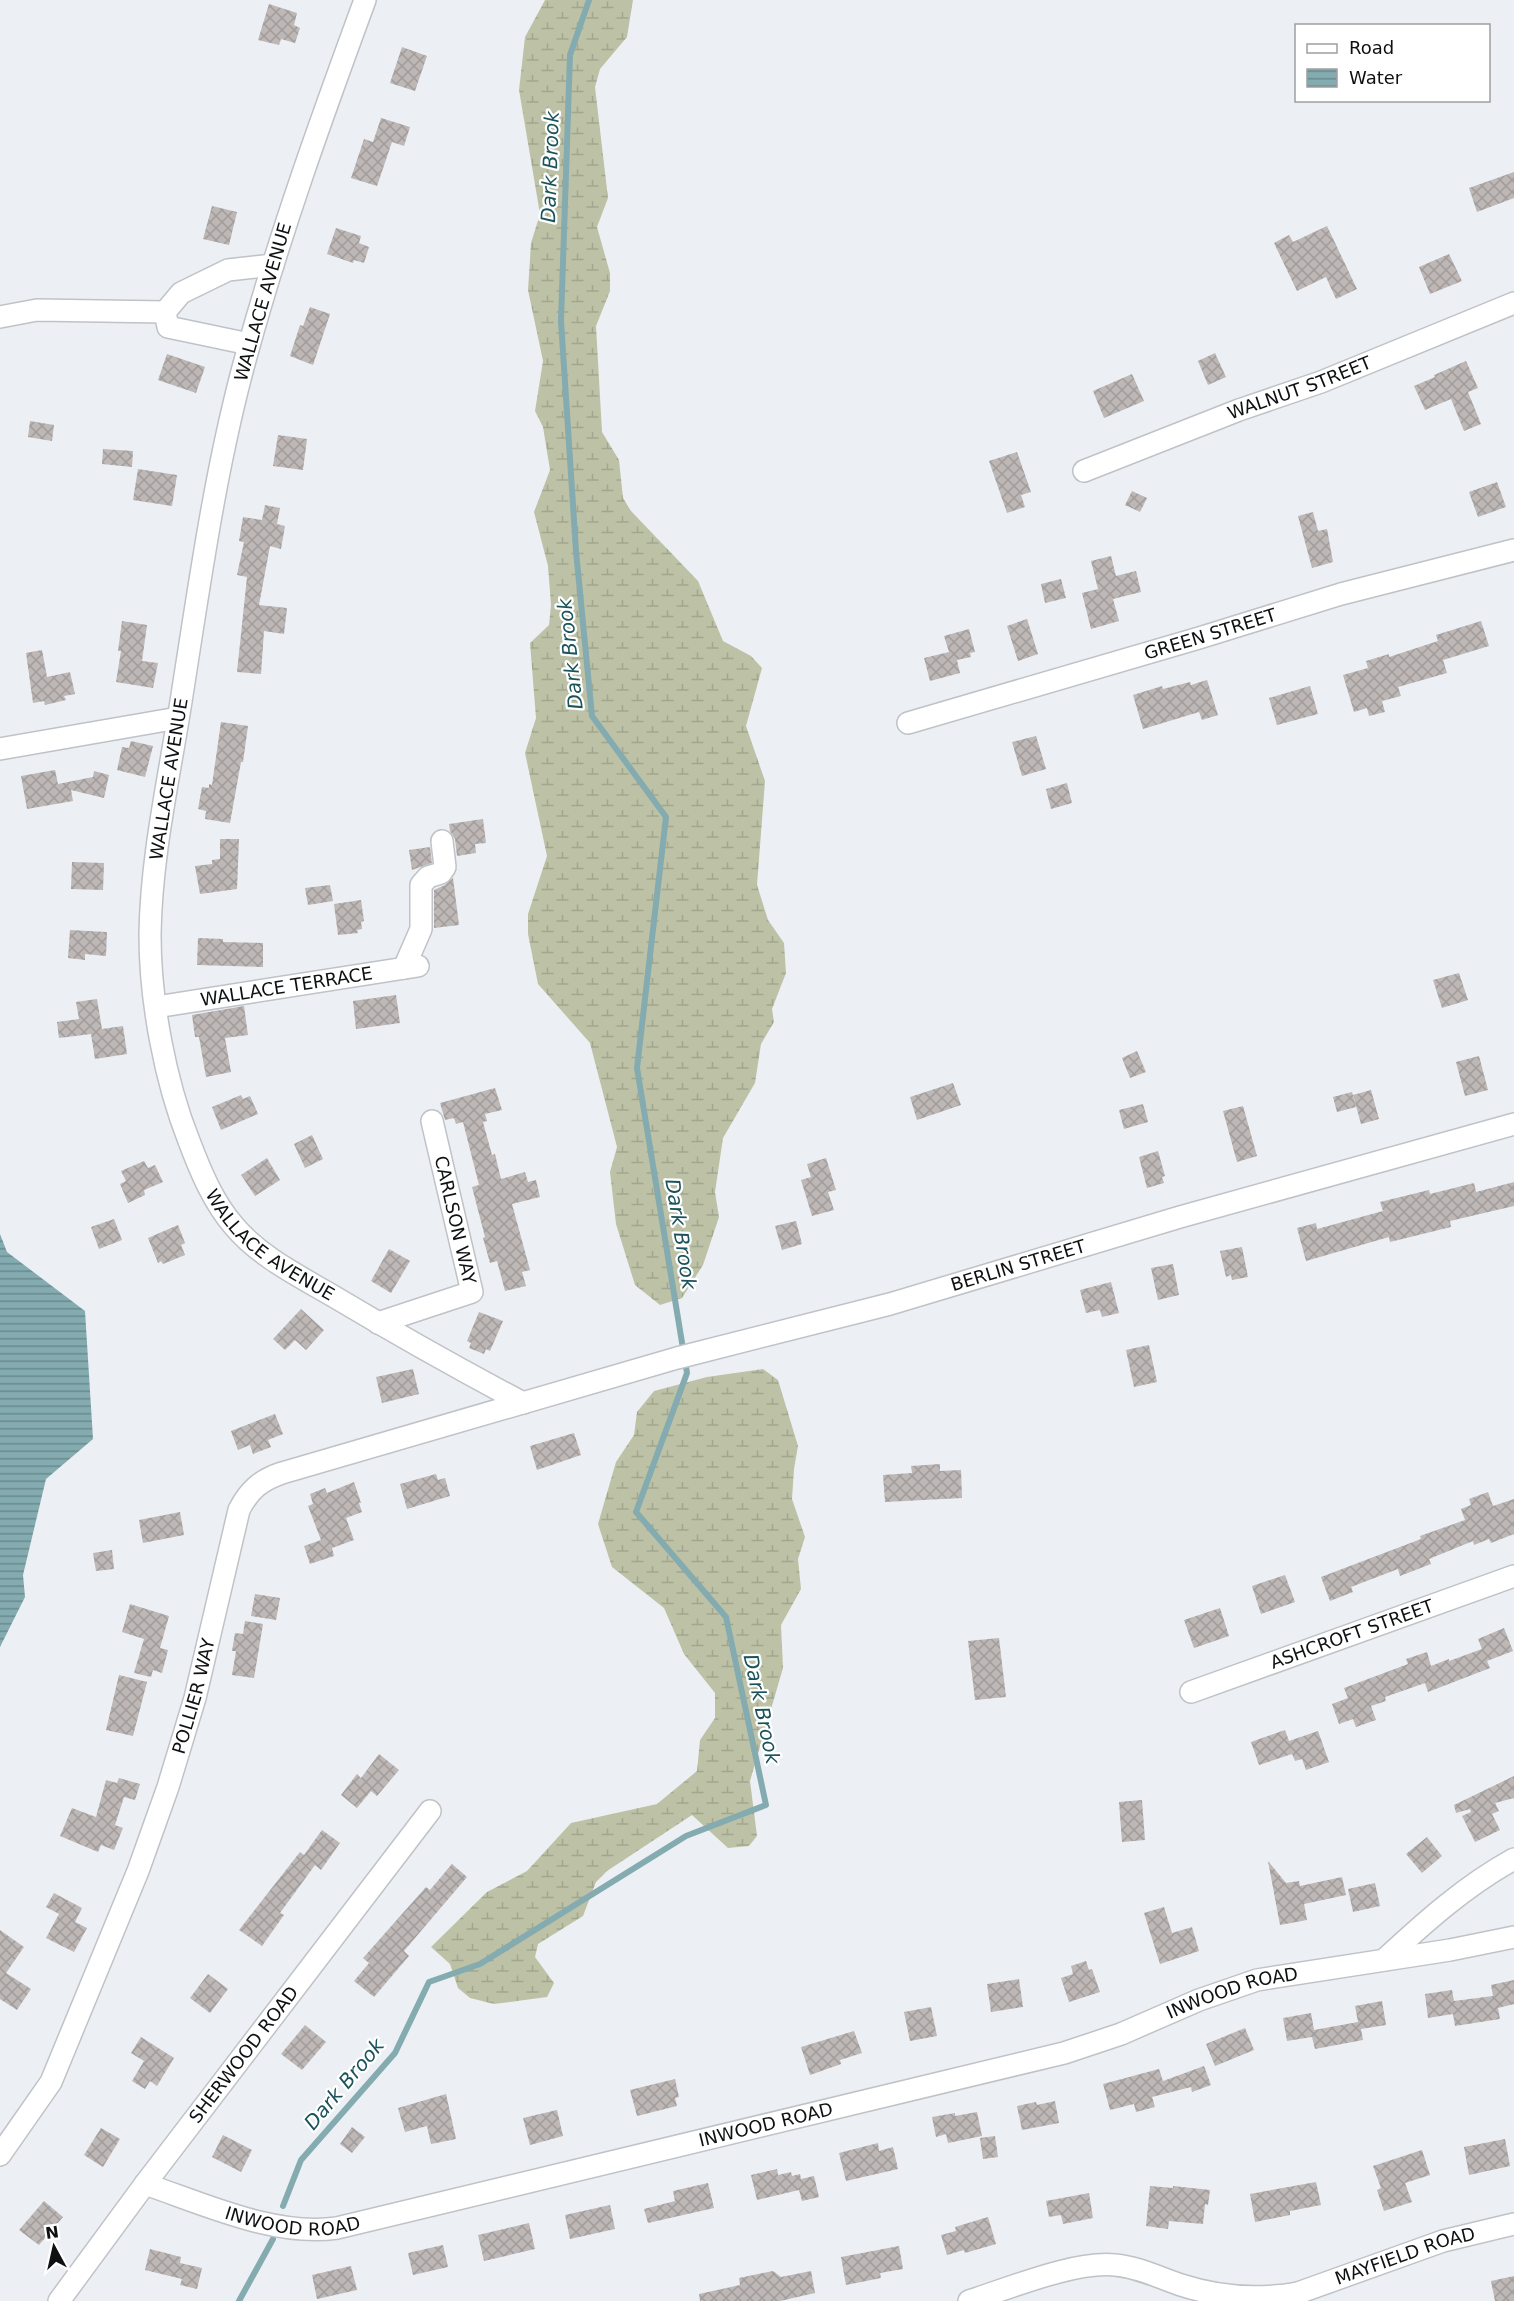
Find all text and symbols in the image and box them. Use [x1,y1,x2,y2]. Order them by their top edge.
legend [1295,24,1490,102]
text: Road [1349,37,1394,58]
text: Water [1349,67,1403,88]
water label: Dark Brook [536,109,564,223]
street label: WALLACE AVENUE [230,220,295,384]
street label: WALNUT STREET [1225,351,1375,423]
water label: Dark Brook [552,596,588,711]
street label: GREEN STREET [1141,603,1280,664]
street label: WALLACE AVENUE [145,696,192,862]
street label: WALLACE TERRACE [199,962,374,1010]
street label: CARLSON WAY [431,1154,481,1287]
water label: Dark Brook [660,1177,702,1292]
street label: WALLACE AVENUE [202,1185,338,1305]
street label: BERLIN STREET [948,1235,1089,1295]
street label: ASHCROFT STREET [1267,1594,1437,1673]
street label: POLLIER WAY [168,1635,219,1756]
water label: Dark Brook [739,1652,786,1768]
street label: INWOOD ROAD [1163,1963,1299,2023]
street label: SHERWOOD ROAD [185,1982,302,2127]
water label: Dark Brook [299,2032,390,2135]
street label: INWOOD ROAD [697,2098,835,2151]
street label: INWOOD ROAD [223,2202,362,2240]
north arrow [24,2217,84,2277]
text: N [44,2222,60,2243]
street label: MAYFIELD ROAD [1332,2223,1477,2289]

